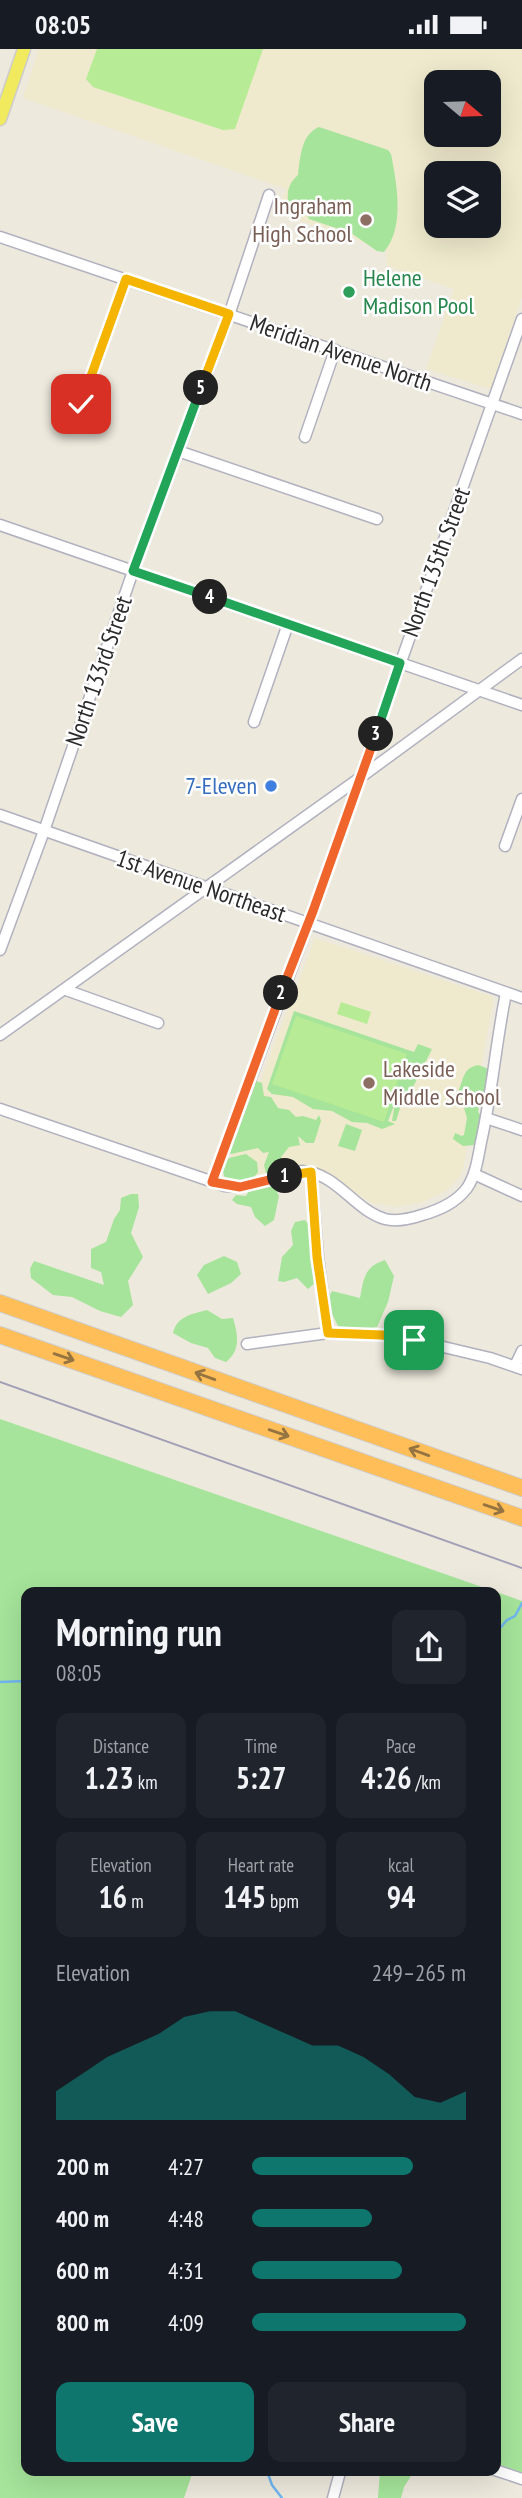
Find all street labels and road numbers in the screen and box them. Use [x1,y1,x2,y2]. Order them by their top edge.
street label: Meridian Avenue North [246,307,436,398]
street label: North 135th Street [394,482,477,641]
street label: North 133rd Street [58,591,139,750]
street label: 1st Avenue Northeast [112,842,291,929]

